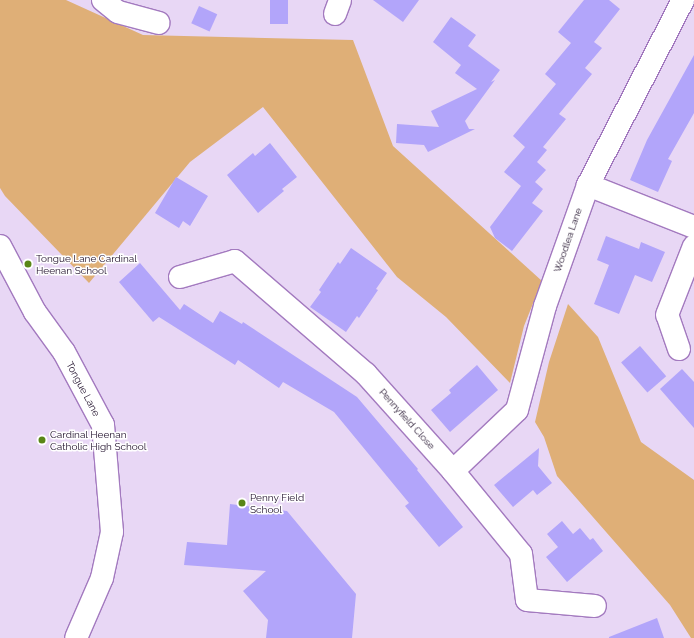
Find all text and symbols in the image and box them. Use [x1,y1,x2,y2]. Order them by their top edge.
street label: Woodlea Lane [551,206,585,274]
place label: Tongue Lane Cardinal Heenan School [36,252,137,276]
marker: Tongue Lane Cardinal Heenan School [23,259,33,269]
street label: Tongue Lane [64,360,102,418]
street label: Pennyfield Close [377,386,437,452]
place label: Cardinal Heenan Catholic High School [50,428,146,452]
marker: Cardinal Heenan Catholic High School [37,435,47,445]
place label: Penny Field School [250,491,304,514]
marker: Penny Field School [237,498,247,508]

